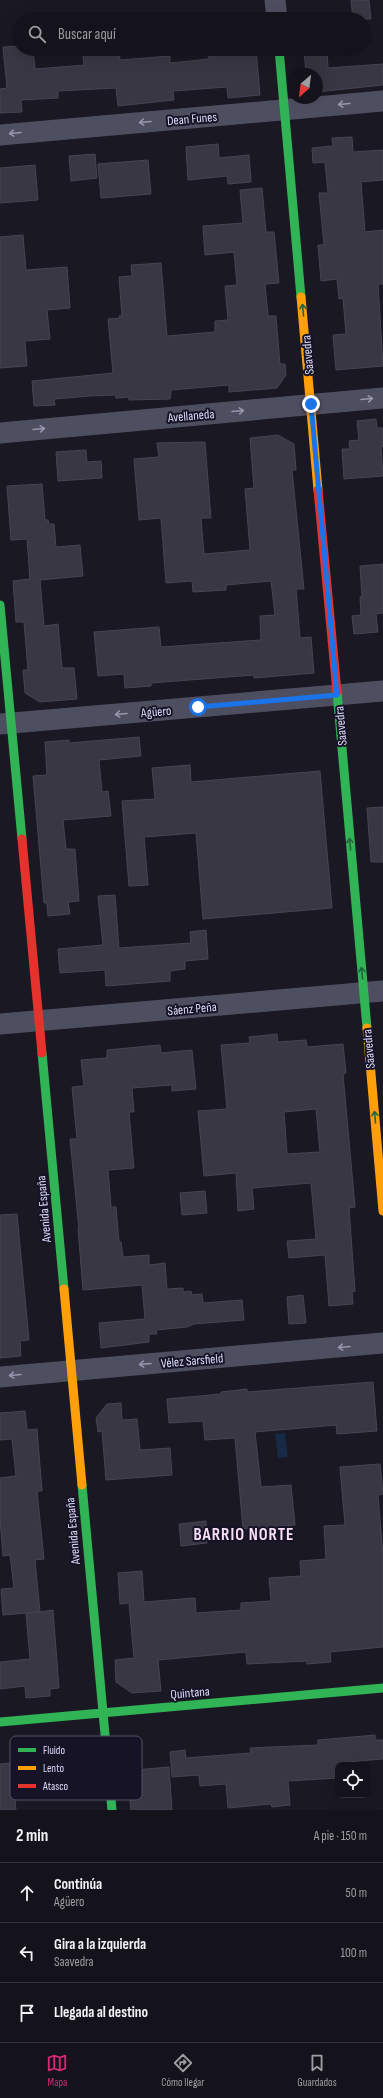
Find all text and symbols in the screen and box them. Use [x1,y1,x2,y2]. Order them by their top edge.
search box [12,12,371,56]
icon: search [26,23,48,45]
text: Buscar aquí [58,25,116,44]
north arrow [287,68,323,104]
one-way arrow [338,100,351,108]
street label: Dean Funes [166,109,218,129]
one-way arrow [139,118,152,125]
one-way arrow [9,130,22,137]
one-way arrow [299,304,306,317]
street label: Saavedra [298,334,318,375]
route end [302,395,320,413]
one-way arrow [361,396,374,403]
street label: Avellaneda [166,406,215,426]
one-way arrow [231,407,244,415]
one-way arrow [32,426,45,433]
route start [189,698,207,716]
street label: Agüero [139,703,172,721]
street label: Saavedra [331,705,351,746]
one-way arrow [115,710,128,717]
one-way arrow [347,838,354,851]
one-way arrow [358,967,365,980]
street label: Sáenz Peña [167,999,217,1019]
street label: Saavedra [359,1028,379,1069]
one-way arrow [371,1111,378,1124]
street label: Avenida España [33,1175,55,1244]
one-way arrow [338,1343,351,1350]
street label: Vélez Sarsfield [160,1350,224,1372]
one-way arrow [139,1361,152,1368]
one-way arrow [9,1372,22,1379]
street label: Avenida España [62,1497,84,1566]
district label: BARRIO NORTE [194,1525,294,1545]
street label: Quintana [170,1683,210,1703]
legend [10,1736,142,1800]
text: Fluido [43,1744,65,1757]
text: Lento [43,1762,64,1775]
map controls [335,1762,371,1798]
button: locate [335,1762,371,1798]
text: Atasco [42,1780,69,1793]
text: 2 min [16,1826,48,1846]
text: A pie · 150 m [314,1828,367,1844]
text: Continúa [54,1875,102,1894]
icon: ahead [16,1882,38,1904]
text: 50 m [346,1885,367,1901]
text: Agüero [54,1894,85,1910]
text: Gira a la izquierda [54,1935,146,1954]
icon: left [16,1942,38,1964]
text: 100 m [340,1945,367,1961]
text: Saavedra [54,1954,94,1970]
icon: arrive [16,2002,38,2024]
text: Llegada al destino [54,2003,148,2022]
tab: Mapa [46,2052,68,2089]
tab: Cómo llegar [161,2052,205,2089]
tab: Guardados [297,2052,337,2089]

